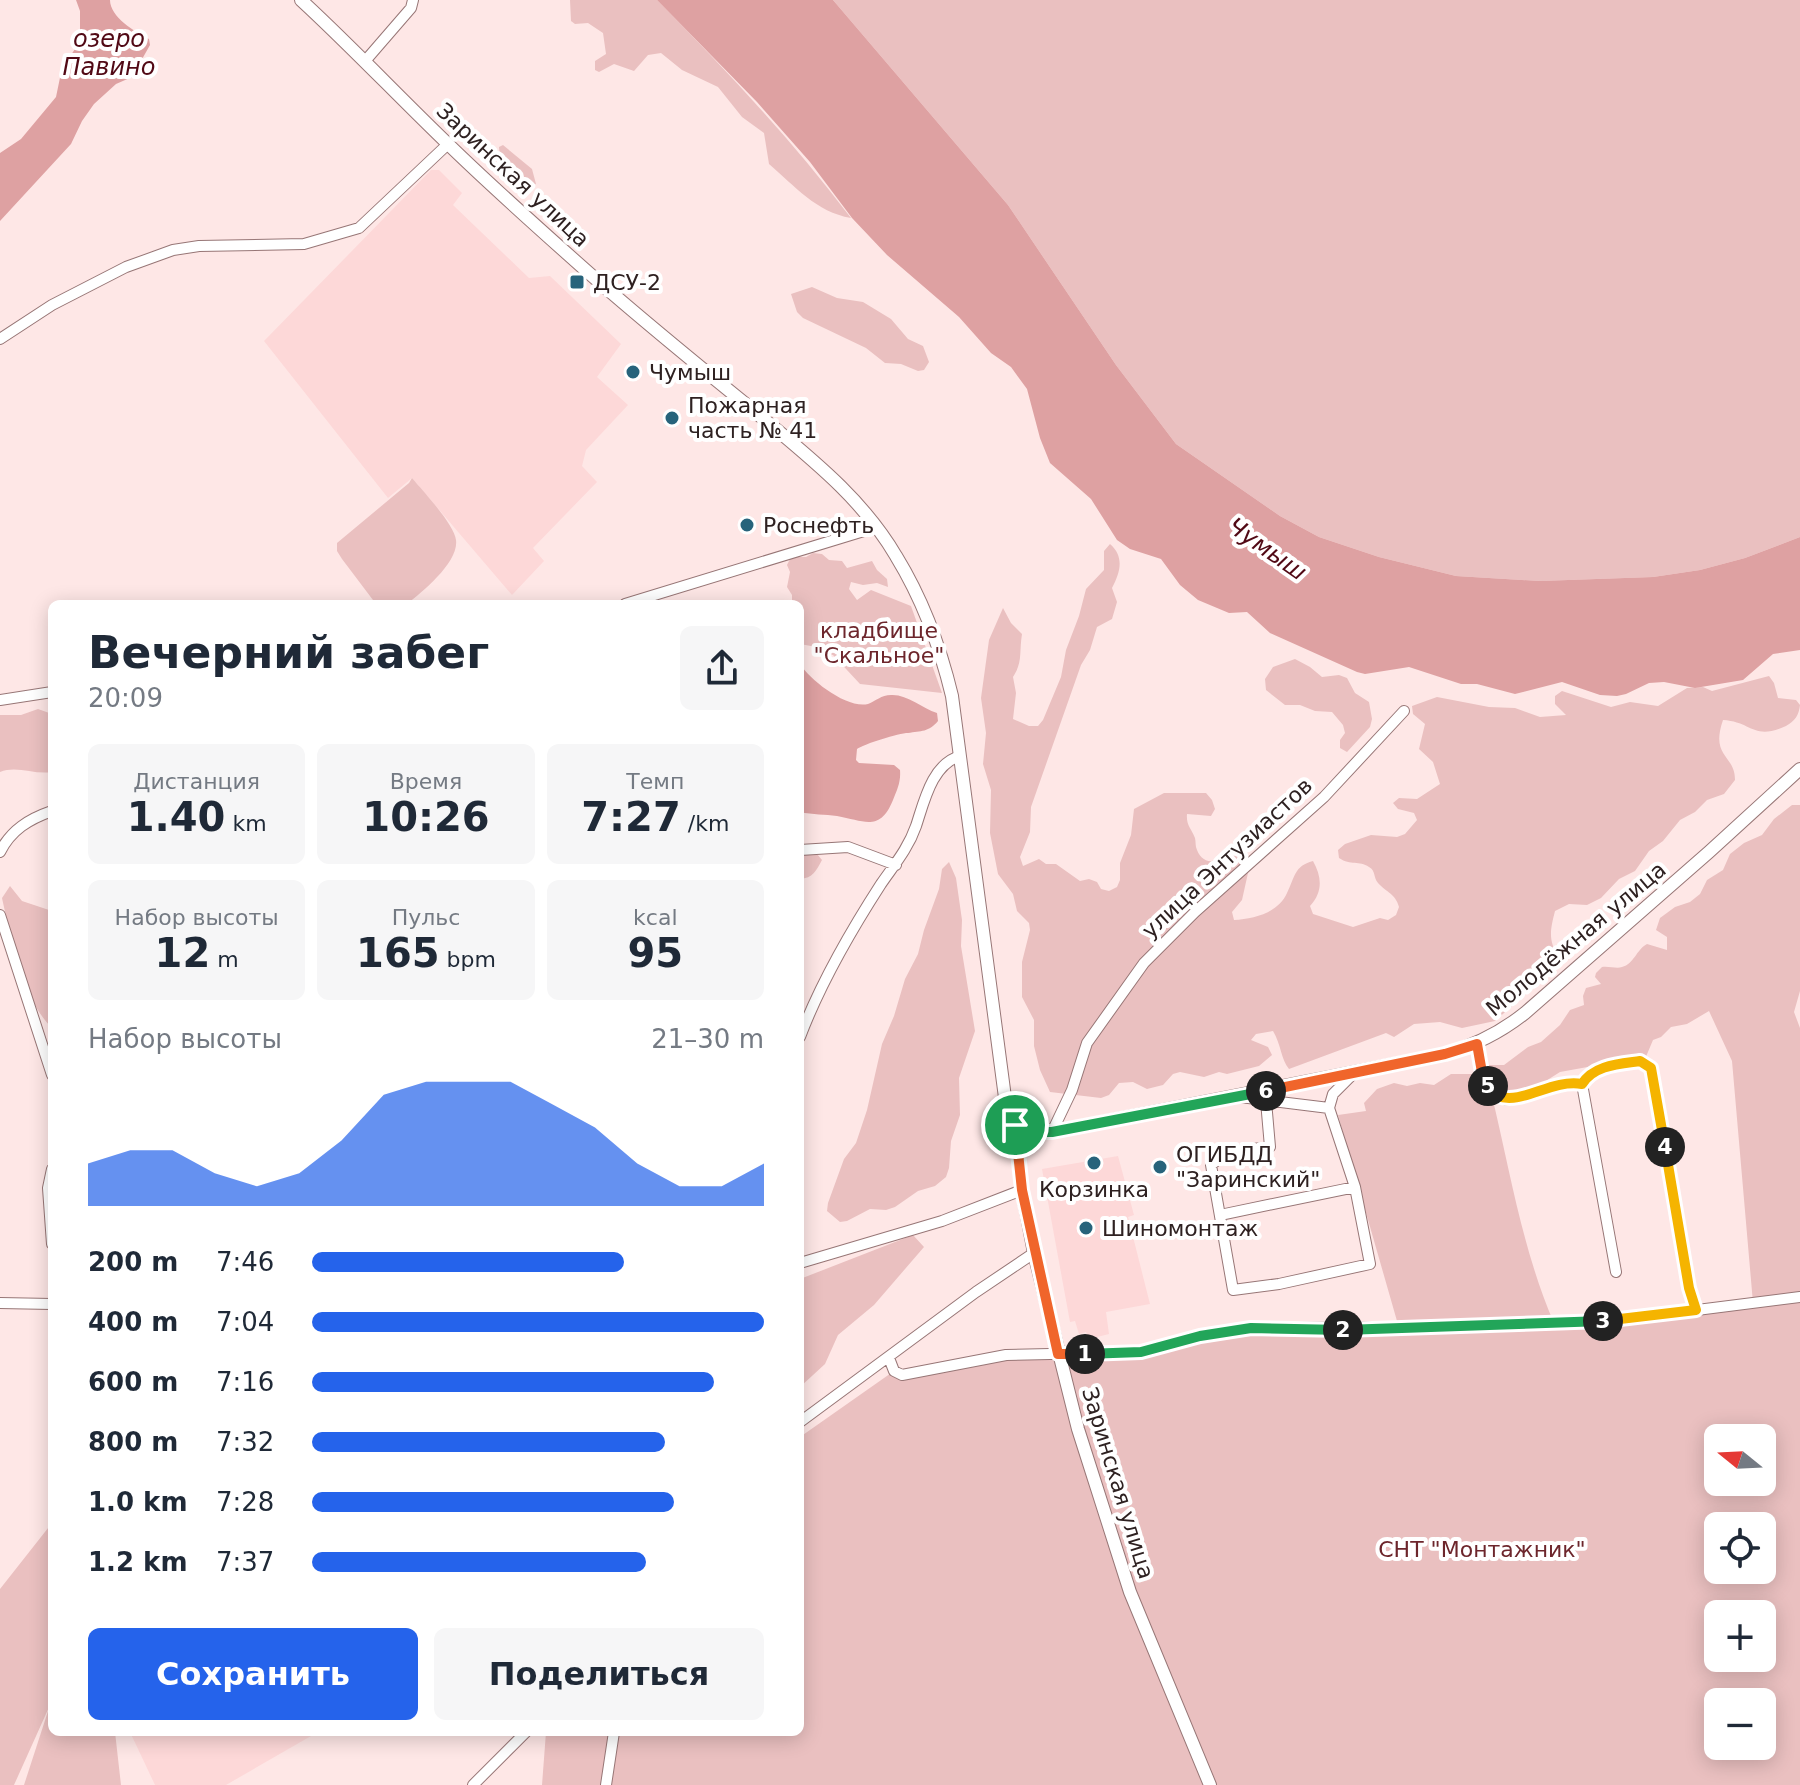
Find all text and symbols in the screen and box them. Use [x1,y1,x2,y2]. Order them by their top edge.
water label: озеро Павино [63,25,155,81]
street label: Заринская улица [432,98,594,252]
place label: ДСУ-2 [593,270,661,295]
marker: ДСУ-2 [568,273,586,291]
place label: Чумыш [649,360,731,385]
marker: Чумыш [624,363,642,381]
place label: Пожарная часть № 41 [688,393,817,443]
marker: Пожарная часть № 41 [663,409,681,427]
water label: Чумыш [1222,512,1312,586]
place label: Роснефть [763,513,874,538]
marker: Роснефть [738,516,756,534]
park label: кладбище "Скальное" [814,618,944,668]
button: share [680,626,764,710]
text: Вечерний забег [88,627,489,678]
text: 20:09 [88,683,163,713]
text: Дистанция [133,769,260,794]
text: Время [390,769,462,794]
text: Темп [626,769,684,794]
street label: улица Энтузиастов [1137,773,1317,943]
text: 1.40 [127,794,225,840]
text: 10:26 [362,794,490,840]
text: 7:27 [581,794,681,840]
text: km [225,811,267,836]
text: /km [681,811,729,836]
street label: Молодёжная улица [1481,857,1671,1021]
text: Набор высоты [115,905,279,930]
text: Пульс [392,905,460,930]
text: kcal [633,905,678,930]
text: 12 [155,930,210,976]
text: 165 [356,930,440,976]
text: 95 [627,930,683,976]
text: m [210,947,239,972]
text: bpm [440,947,496,972]
text: Набор высоты [88,1024,282,1054]
text: 21–30 m [651,1024,764,1054]
pin: 5 [1468,1066,1508,1106]
pin: 6 [1246,1071,1286,1111]
text: 5 [1480,1073,1496,1098]
text: 6 [1258,1078,1274,1103]
pin [981,1091,1049,1159]
icon: arrive [993,1103,1037,1147]
pin: 4 [1645,1127,1685,1167]
text: 4 [1657,1134,1673,1159]
place label: ОГИБДД "Заринский" [1176,1142,1320,1192]
marker: Корзинка [1085,1154,1103,1172]
marker: ОГИБДД "Заринский" [1151,1158,1169,1176]
place label: Корзинка [1039,1177,1149,1202]
place label: Шиномонтаж [1102,1216,1258,1241]
marker: Шиномонтаж [1077,1219,1095,1237]
text: 200 m [88,1247,178,1277]
text: 7:46 [216,1247,274,1277]
pin: 3 [1583,1301,1623,1341]
text: 400 m [88,1307,178,1337]
text: 7:04 [216,1307,274,1337]
text: 3 [1595,1308,1611,1333]
pin: 2 [1323,1310,1363,1350]
text: 2 [1335,1317,1351,1342]
pin: 1 [1065,1334,1105,1374]
text: 1 [1077,1341,1093,1366]
text: 600 m [88,1367,178,1397]
text: 7:16 [216,1367,274,1397]
street label: Заринская улица [1077,1384,1159,1582]
north arrow [1704,1424,1776,1496]
map controls [1704,1424,1776,1760]
text: 800 m [88,1427,178,1457]
text: 7:32 [216,1427,274,1457]
text: 1.0 km [88,1487,188,1517]
text: 7:28 [216,1487,274,1517]
button: locate [1704,1512,1776,1584]
park label: СНТ "Монтажник" [1378,1537,1586,1562]
text: 1.2 km [88,1547,188,1577]
text: 7:37 [216,1547,274,1577]
button: + [1704,1600,1776,1672]
button: Сохранить [88,1628,418,1720]
button: Поделиться [434,1628,764,1720]
button: − [1704,1688,1776,1760]

